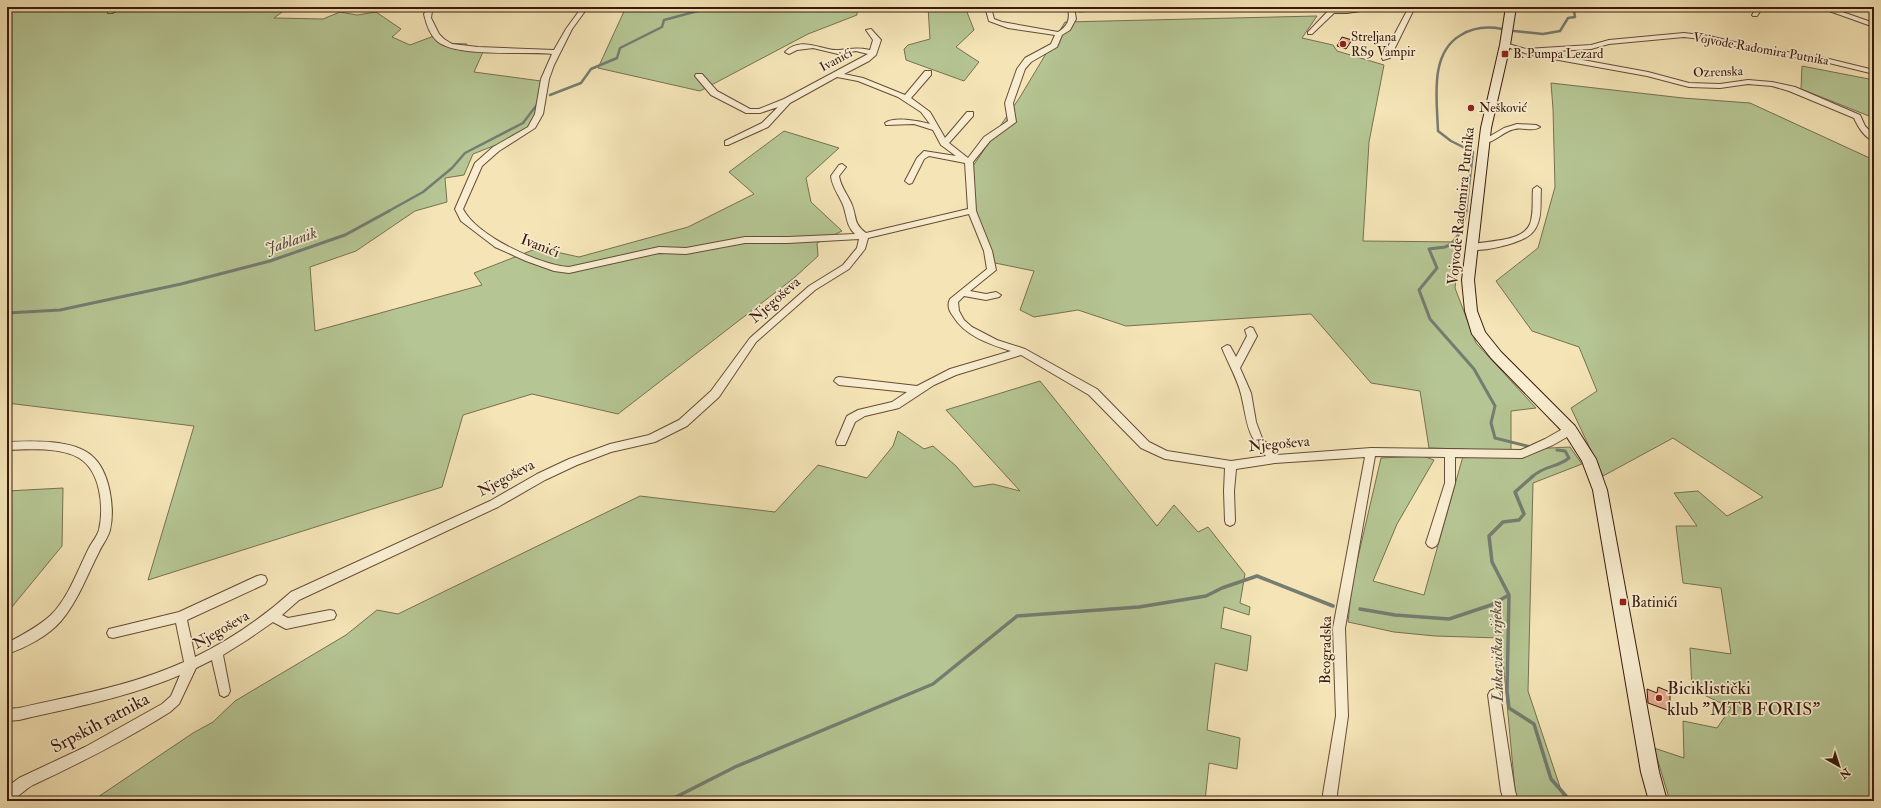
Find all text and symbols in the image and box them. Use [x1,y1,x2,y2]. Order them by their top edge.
place label: Streljana RS9 Vampir [1351,29,1415,61]
street label: Vojvode Radomira Putnika [1692,29,1831,69]
marker: Streljana RS9 Vampir [1338,39,1348,49]
street label: Ivanići [817,45,856,75]
place label: B. Pumpa Lezard [1513,46,1604,63]
marker: B. Pumpa Lezard [1500,49,1510,59]
street label: Ozrenska [1693,63,1744,81]
place label: Nešković [1479,100,1527,116]
marker: Nešković [1466,103,1476,113]
street label: Vojvode Radomira Putnika [1443,125,1479,286]
water label: Jablanik [262,223,320,259]
street label: Ivanići [518,230,562,262]
street label: Njegoševa [745,272,805,327]
street label: Njegoševa [1247,432,1311,456]
street label: Njegoševa [474,455,538,501]
place label: Batinići [1631,593,1678,612]
marker: Batinići [1618,597,1628,607]
water label: Lukavička rijeka [1486,600,1508,703]
street label: Njegoševa [190,606,253,654]
street label: Beogradska [1316,615,1336,684]
place label: Biciklistički klub "MTB FORIS" [1667,677,1820,721]
street label: Srpskih ratnika [47,687,154,759]
marker: Biciklistički klub "MTB FORIS" [1654,693,1664,703]
north arrow [1819,746,1859,786]
text: N [1836,765,1854,782]

